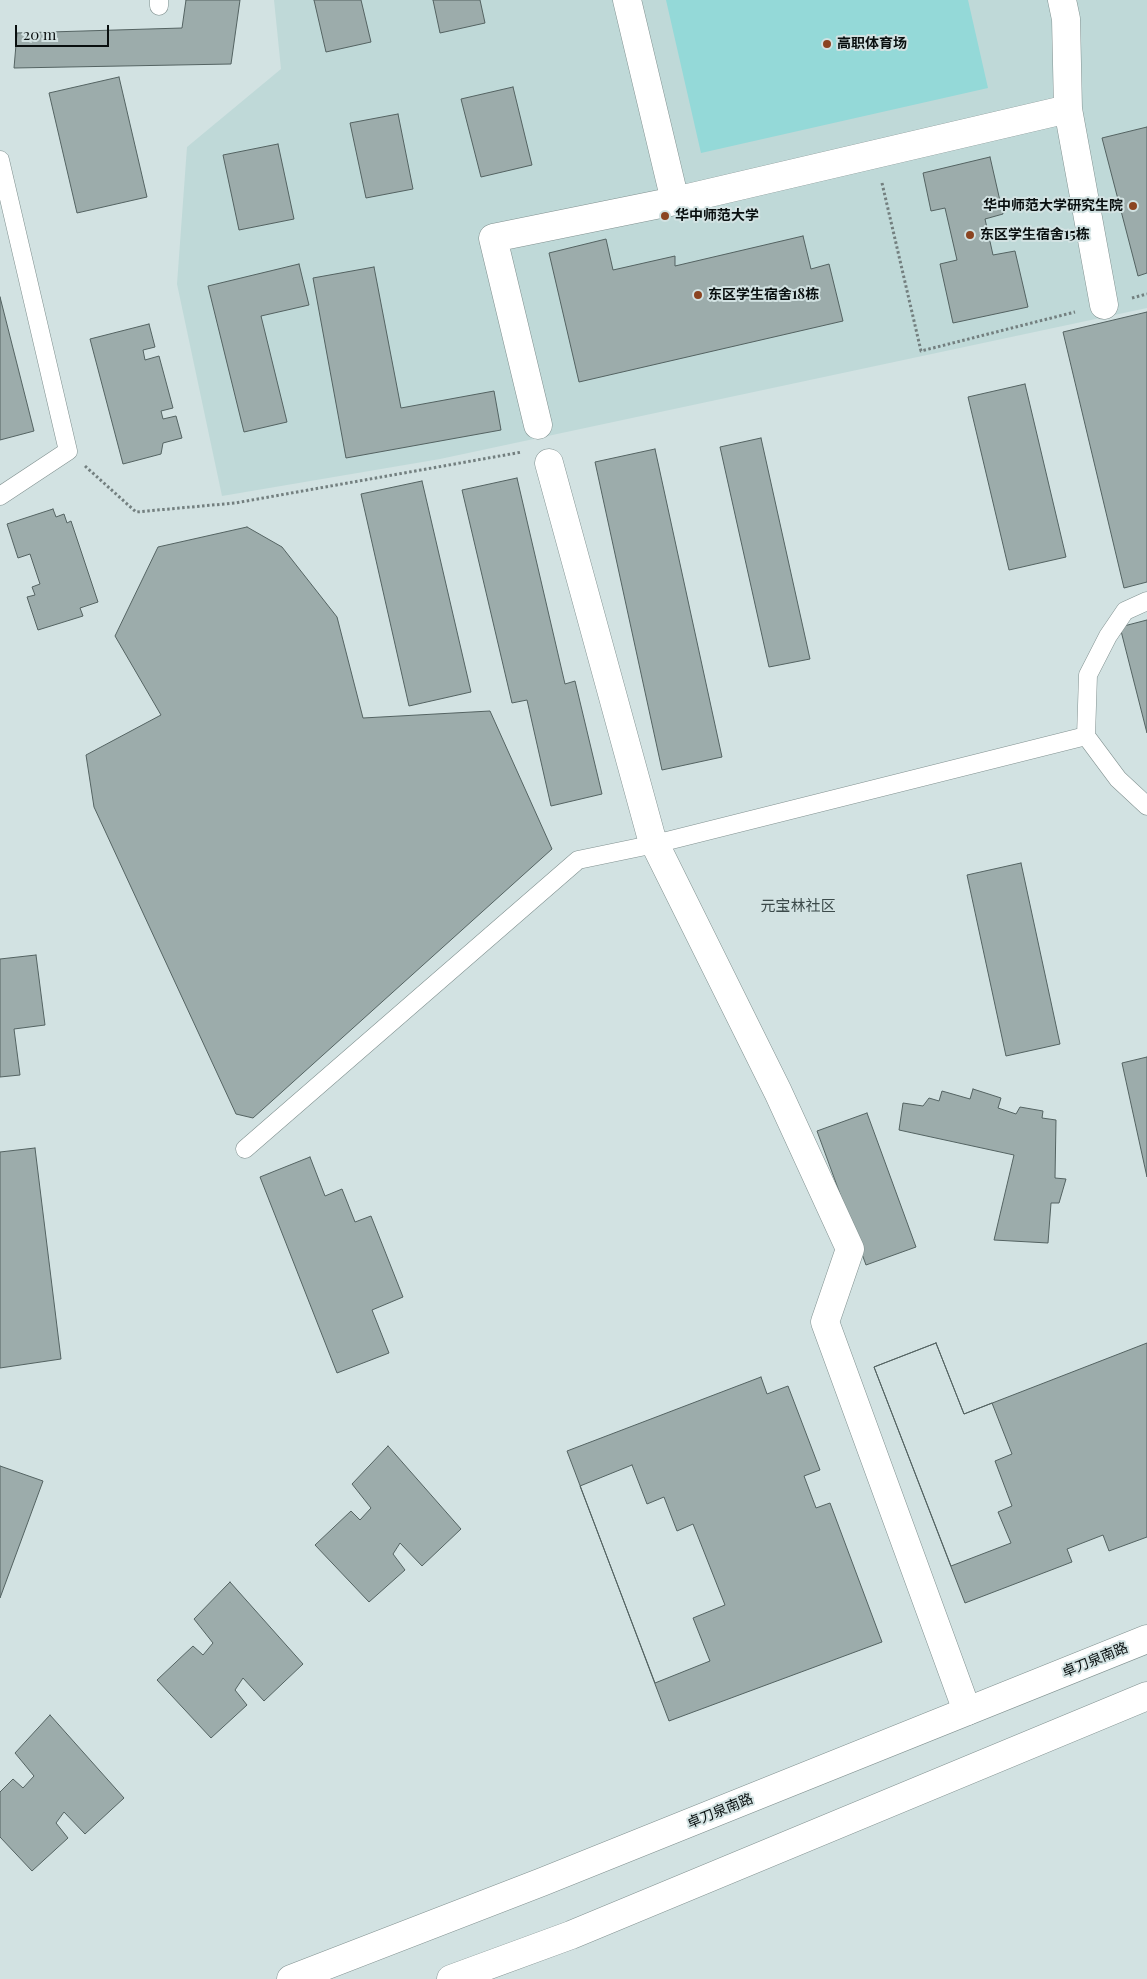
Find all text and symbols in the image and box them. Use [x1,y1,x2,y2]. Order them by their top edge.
scale bar [18,15,111,47]
text: 20 m [23,24,56,44]
place label: 高职体育场 [837,36,907,52]
marker: 高职体育场 [821,38,833,50]
place label: 华中师范大学研究生院 [983,198,1123,214]
marker: 华中师范大学研究生院 [1127,200,1139,212]
place label: 华中师范大学 [675,208,759,224]
marker: 华中师范大学 [659,210,671,222]
place label: 东区学生宿舍15栋 [980,227,1090,243]
marker: 东区学生宿舍15栋 [964,229,976,241]
place label: 东区学生宿舍18栋 [708,287,819,303]
marker: 东区学生宿舍18栋 [692,289,704,301]
district label: 元宝林社区 [761,897,835,915]
street label: 卓刀泉南路 [1059,1639,1131,1681]
street label: 卓刀泉南路 [684,1790,756,1832]

